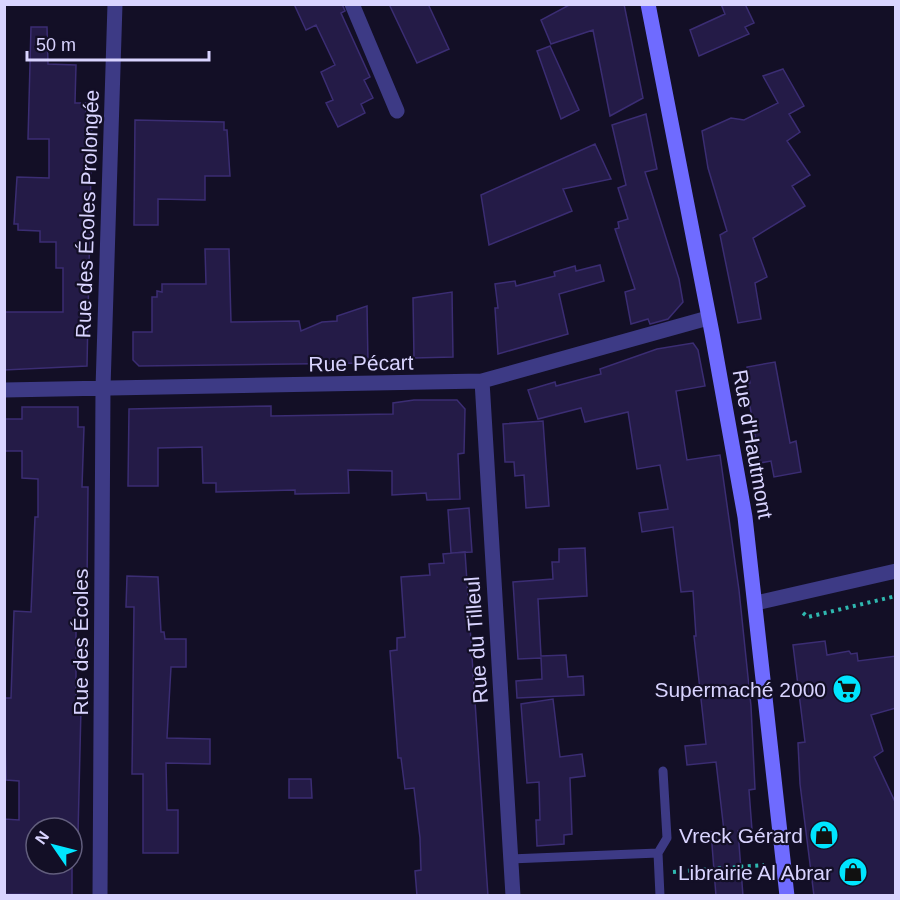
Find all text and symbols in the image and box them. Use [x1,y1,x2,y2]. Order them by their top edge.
scale bar [27,24,208,62]
text: 50 m [36,35,76,55]
street label: Rue des Écoles Prolongée [71,89,103,339]
street label: Rue Pécart [308,351,414,375]
street label: Rue d'Hautmont [729,368,777,521]
street label: Rue des Écoles [69,568,92,716]
street label: Rue du Tilleul [460,576,492,704]
supermarket icon: Supermaché 2000 [831,673,863,705]
place label: Supermaché 2000 [654,678,826,701]
north arrow [24,816,84,876]
shop icon: Vreck Gérard [808,819,840,851]
place label: Vreck Gérard [679,824,803,847]
text: N [32,828,52,847]
shop icon: Librairie Al Abrar [837,856,869,888]
place label: Librairie Al Abrar [678,861,832,884]

